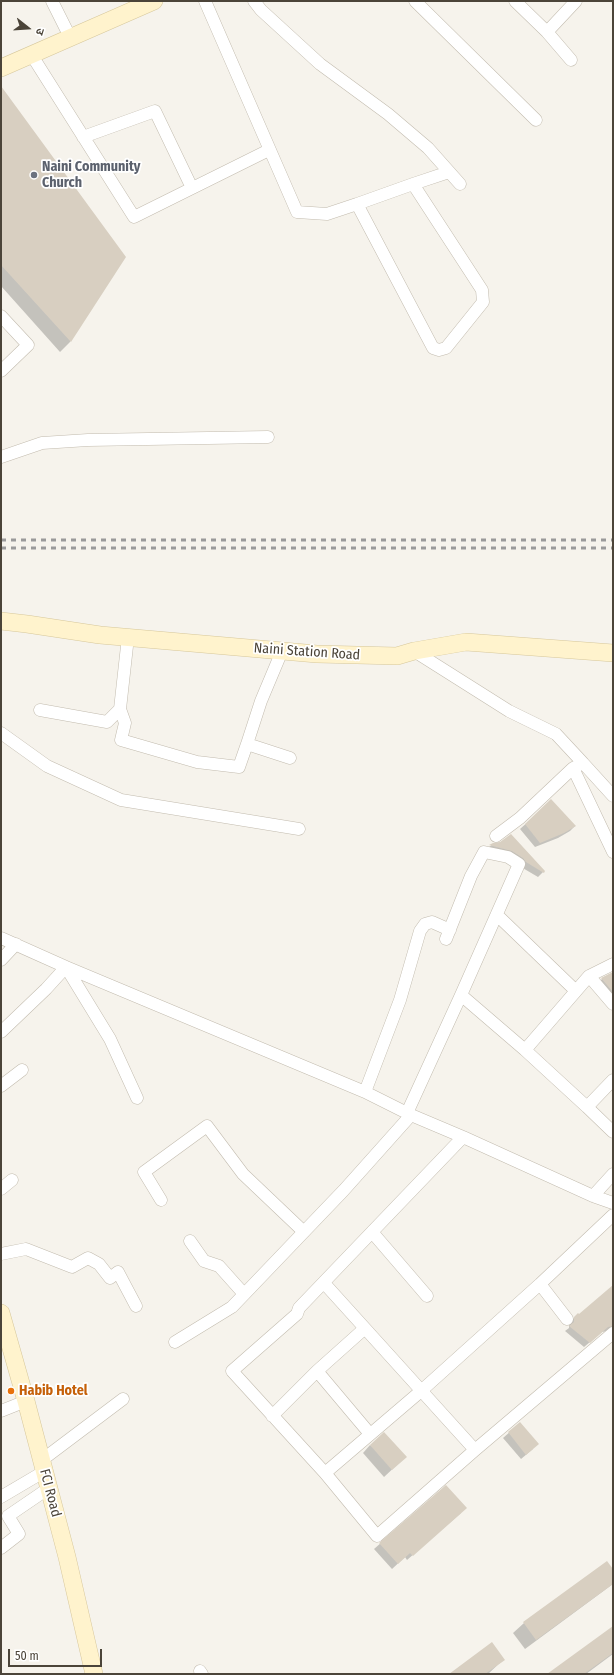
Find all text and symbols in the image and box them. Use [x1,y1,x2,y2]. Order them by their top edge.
north arrow [8,8,48,48]
text: उ [33,27,47,37]
place label: Naini Community Church [42,159,141,192]
marker: Naini Community Church [29,170,39,180]
street label: Naini Station Road [253,640,361,664]
place label: Habib Hotel [19,1383,88,1399]
marker: Habib Hotel [6,1386,16,1396]
street label: FCI Road [36,1467,64,1519]
scale bar [10,1641,104,1667]
text: 50 m [15,1649,39,1663]

